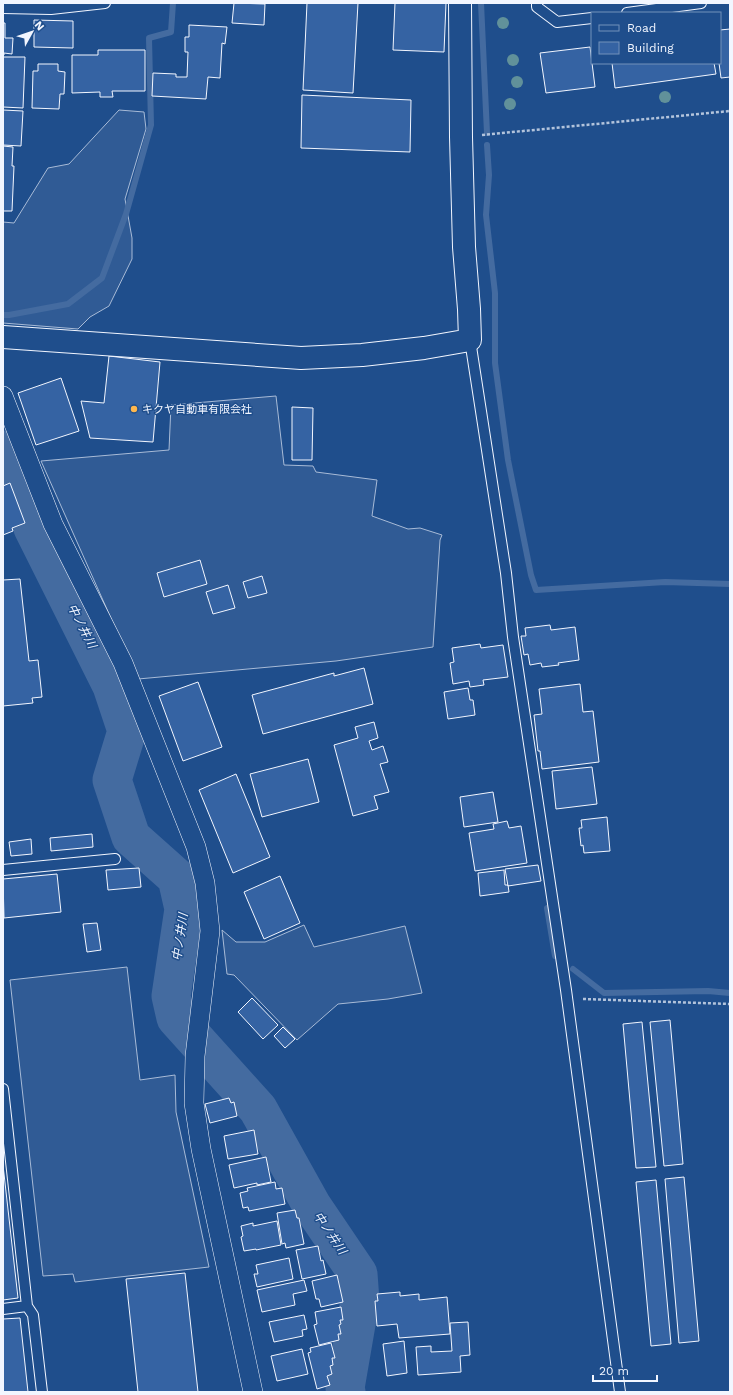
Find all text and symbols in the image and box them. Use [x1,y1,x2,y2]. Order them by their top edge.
north arrow [12,12,52,52]
legend [591,12,721,64]
text: N [32,19,47,33]
text: Road [627,21,656,35]
text: Building [627,41,674,55]
place label: キクヤ自動車有限会社 [142,403,252,416]
marker: キクヤ自動車有限会社 [129,404,139,414]
water label: 中ノ井川 [65,601,100,652]
water label: 中ノ井川 [170,910,191,962]
water label: 中ノ井川 [311,1209,350,1258]
scale bar [593,1357,657,1383]
text: 20 m [599,1364,629,1378]

